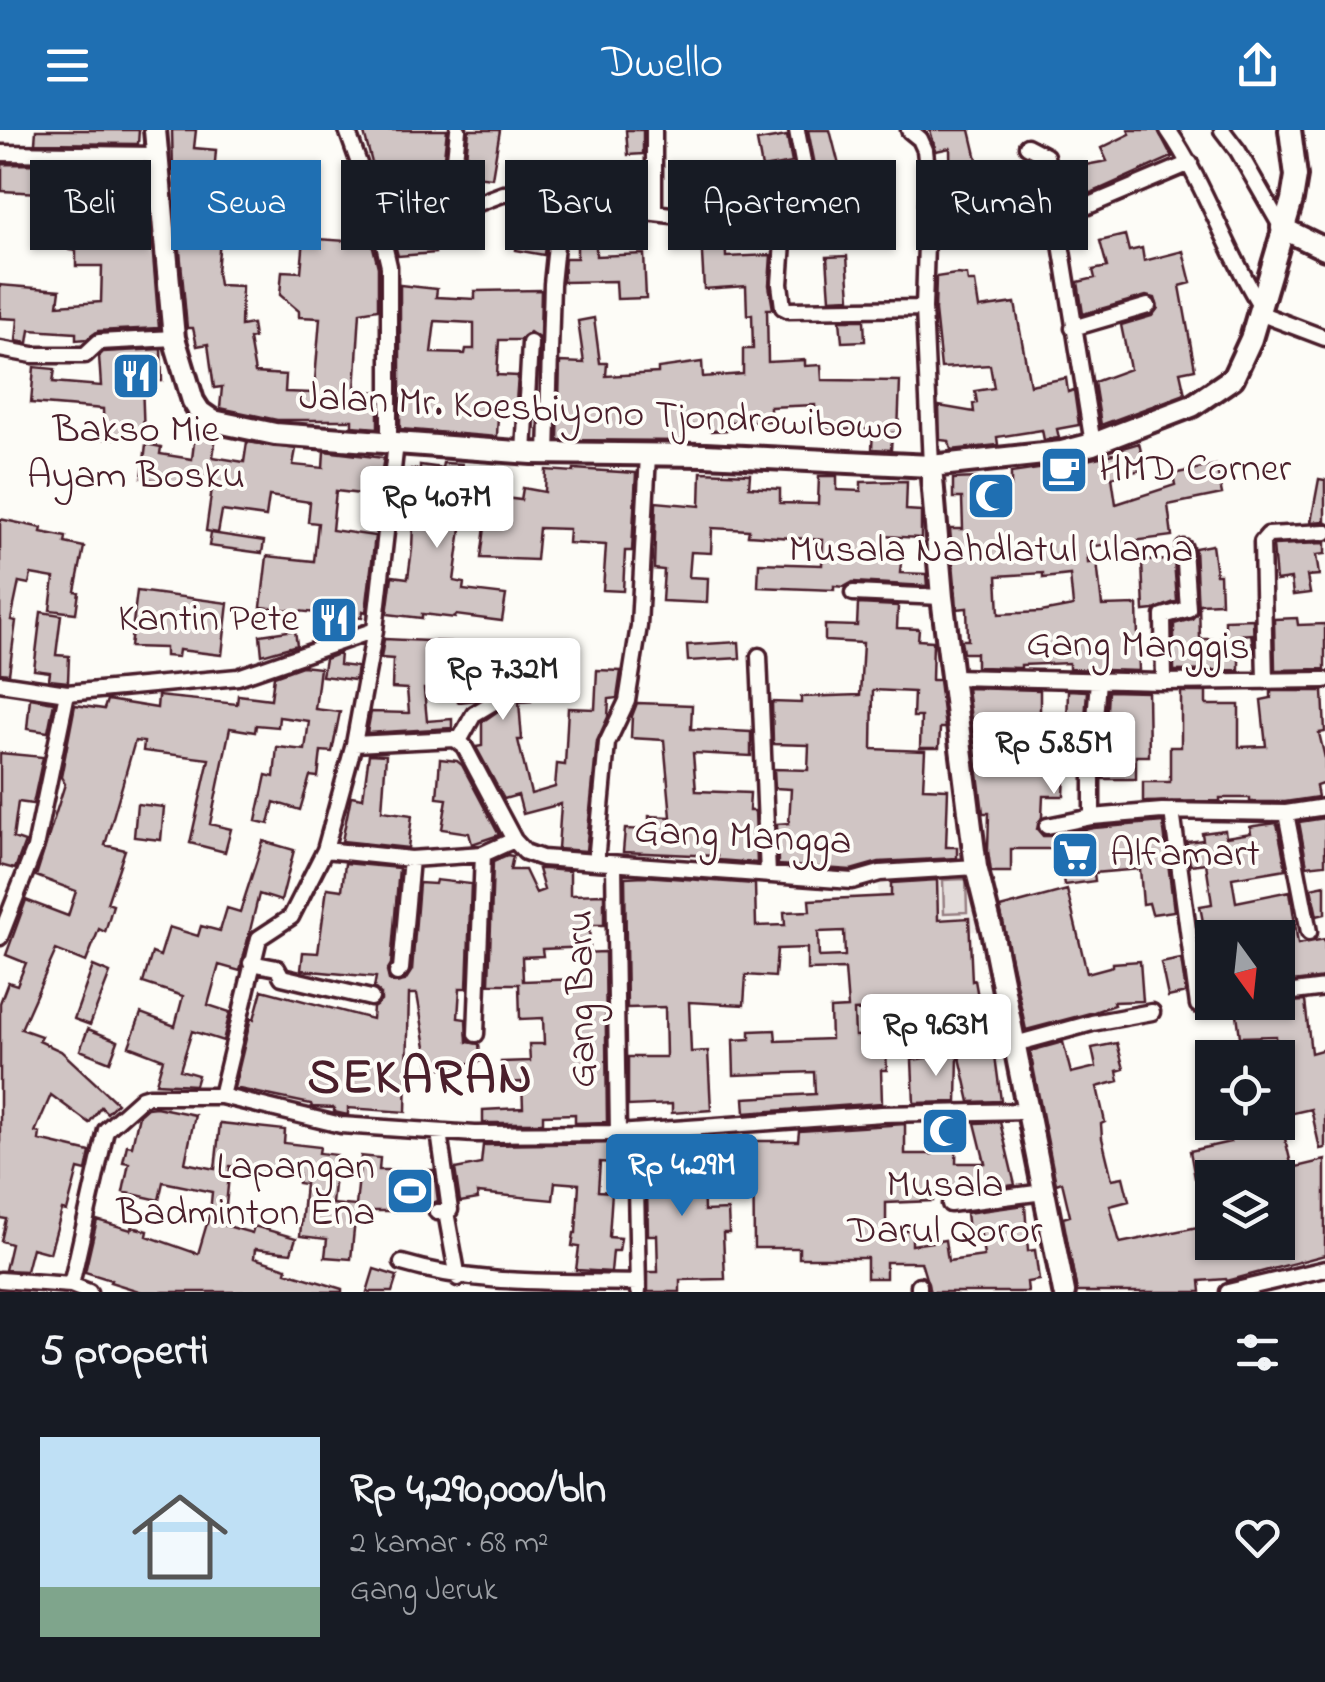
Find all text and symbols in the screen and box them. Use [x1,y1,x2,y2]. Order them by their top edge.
text: Dwello [602,32,723,98]
icon: menu [40,38,95,93]
icon: share [1230,38,1285,93]
chip: Beli [30,160,151,250]
chip: Sewa [171,160,321,250]
chip: Filter [341,160,485,250]
chip: Baru [505,160,648,250]
chip: Apartemen [668,160,896,250]
chip: Rumah [916,160,1088,250]
restaurant icon: Bakso Mie Ayam Bosku [110,350,162,402]
street label: Jalan Mr. Koesbiyono Tjondrowibowo [298,369,904,459]
place label: Bakso Mie Ayam Bosku [27,402,245,507]
place label: HMD Corner [1099,441,1292,500]
cafe icon: HMD Corner [1038,444,1090,496]
pin: Rp 4.07M [334,466,540,551]
mosque icon: Musala Nahdlatul Ulama [965,470,1017,522]
text: Rp 4.07M [382,475,492,522]
place label: Musala Nahdlatul Ulama [789,522,1193,581]
place label: Kantin Pete [118,591,299,650]
restaurant icon: Kantin Pete [308,594,360,646]
street label: Gang Manggis [1026,616,1250,678]
pin: Rp 7.32M [400,638,606,723]
text: Rp 7.32M [447,647,559,694]
pin: Rp 5.85M [951,712,1157,797]
text: Rp 5.85M [995,721,1113,768]
street label: Gang Mangga [633,803,853,873]
place label: Alfamart [1110,826,1260,885]
supermarket icon: Alfamart [1049,829,1101,881]
street label: Gang Baru [552,909,614,1089]
north arrow [1195,920,1295,1020]
map controls [1195,920,1295,1260]
pin: Rp 9.63M [833,994,1039,1079]
text: Rp 9.63M [883,1003,989,1050]
button: locate [1195,1040,1295,1140]
district label: SEKARAN [307,1043,535,1116]
mosque icon: Musala Darul Qoror [919,1105,971,1157]
pin: Rp 4.29M [579,1134,785,1219]
place label: Lapangan Badminton Ena [116,1139,375,1244]
text: Rp 4.29M [628,1143,736,1190]
place label: Musala Darul Qoror [847,1157,1043,1262]
button: layers [1195,1160,1295,1260]
sports icon: Lapangan Badminton Ena [384,1165,436,1217]
text: 5 properti [40,1322,209,1383]
icon: filters [1230,1325,1285,1380]
text: Rp 4,290,000/bln [350,1460,606,1521]
icon: home [120,1477,240,1597]
icon: heart [1230,1510,1285,1565]
text: 2 kamar · 68 m² [350,1521,548,1568]
text: Gang Jeruk [350,1568,498,1615]

